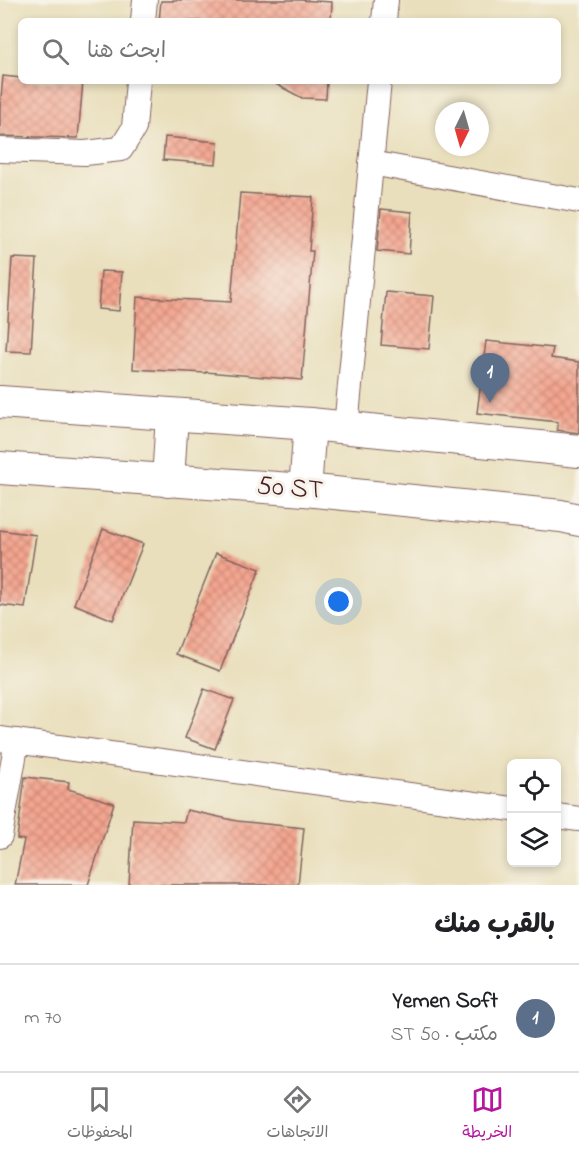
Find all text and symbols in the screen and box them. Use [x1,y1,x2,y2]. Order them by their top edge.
search box [18,18,561,84]
icon: search [39,35,72,68]
text: ابحث هنا [87,36,166,68]
north arrow [435,102,489,156]
pin: 1 [470,354,510,403]
street label: 50 ST [255,467,325,511]
your location [324,587,353,616]
map controls [507,759,561,867]
button: locate [507,759,561,813]
button: layers [507,813,561,867]
text: بالقرب منك [434,907,555,945]
text: Yemen Soft [392,986,498,1018]
text: 70 m [24,1004,61,1033]
text: 1 [532,1004,539,1033]
text: مكتب · 50 ST [391,1021,498,1050]
tab: المحفوظات [67,1083,133,1146]
tab: الاتجاهات [267,1083,328,1146]
tab: الخريطة [462,1083,512,1146]

